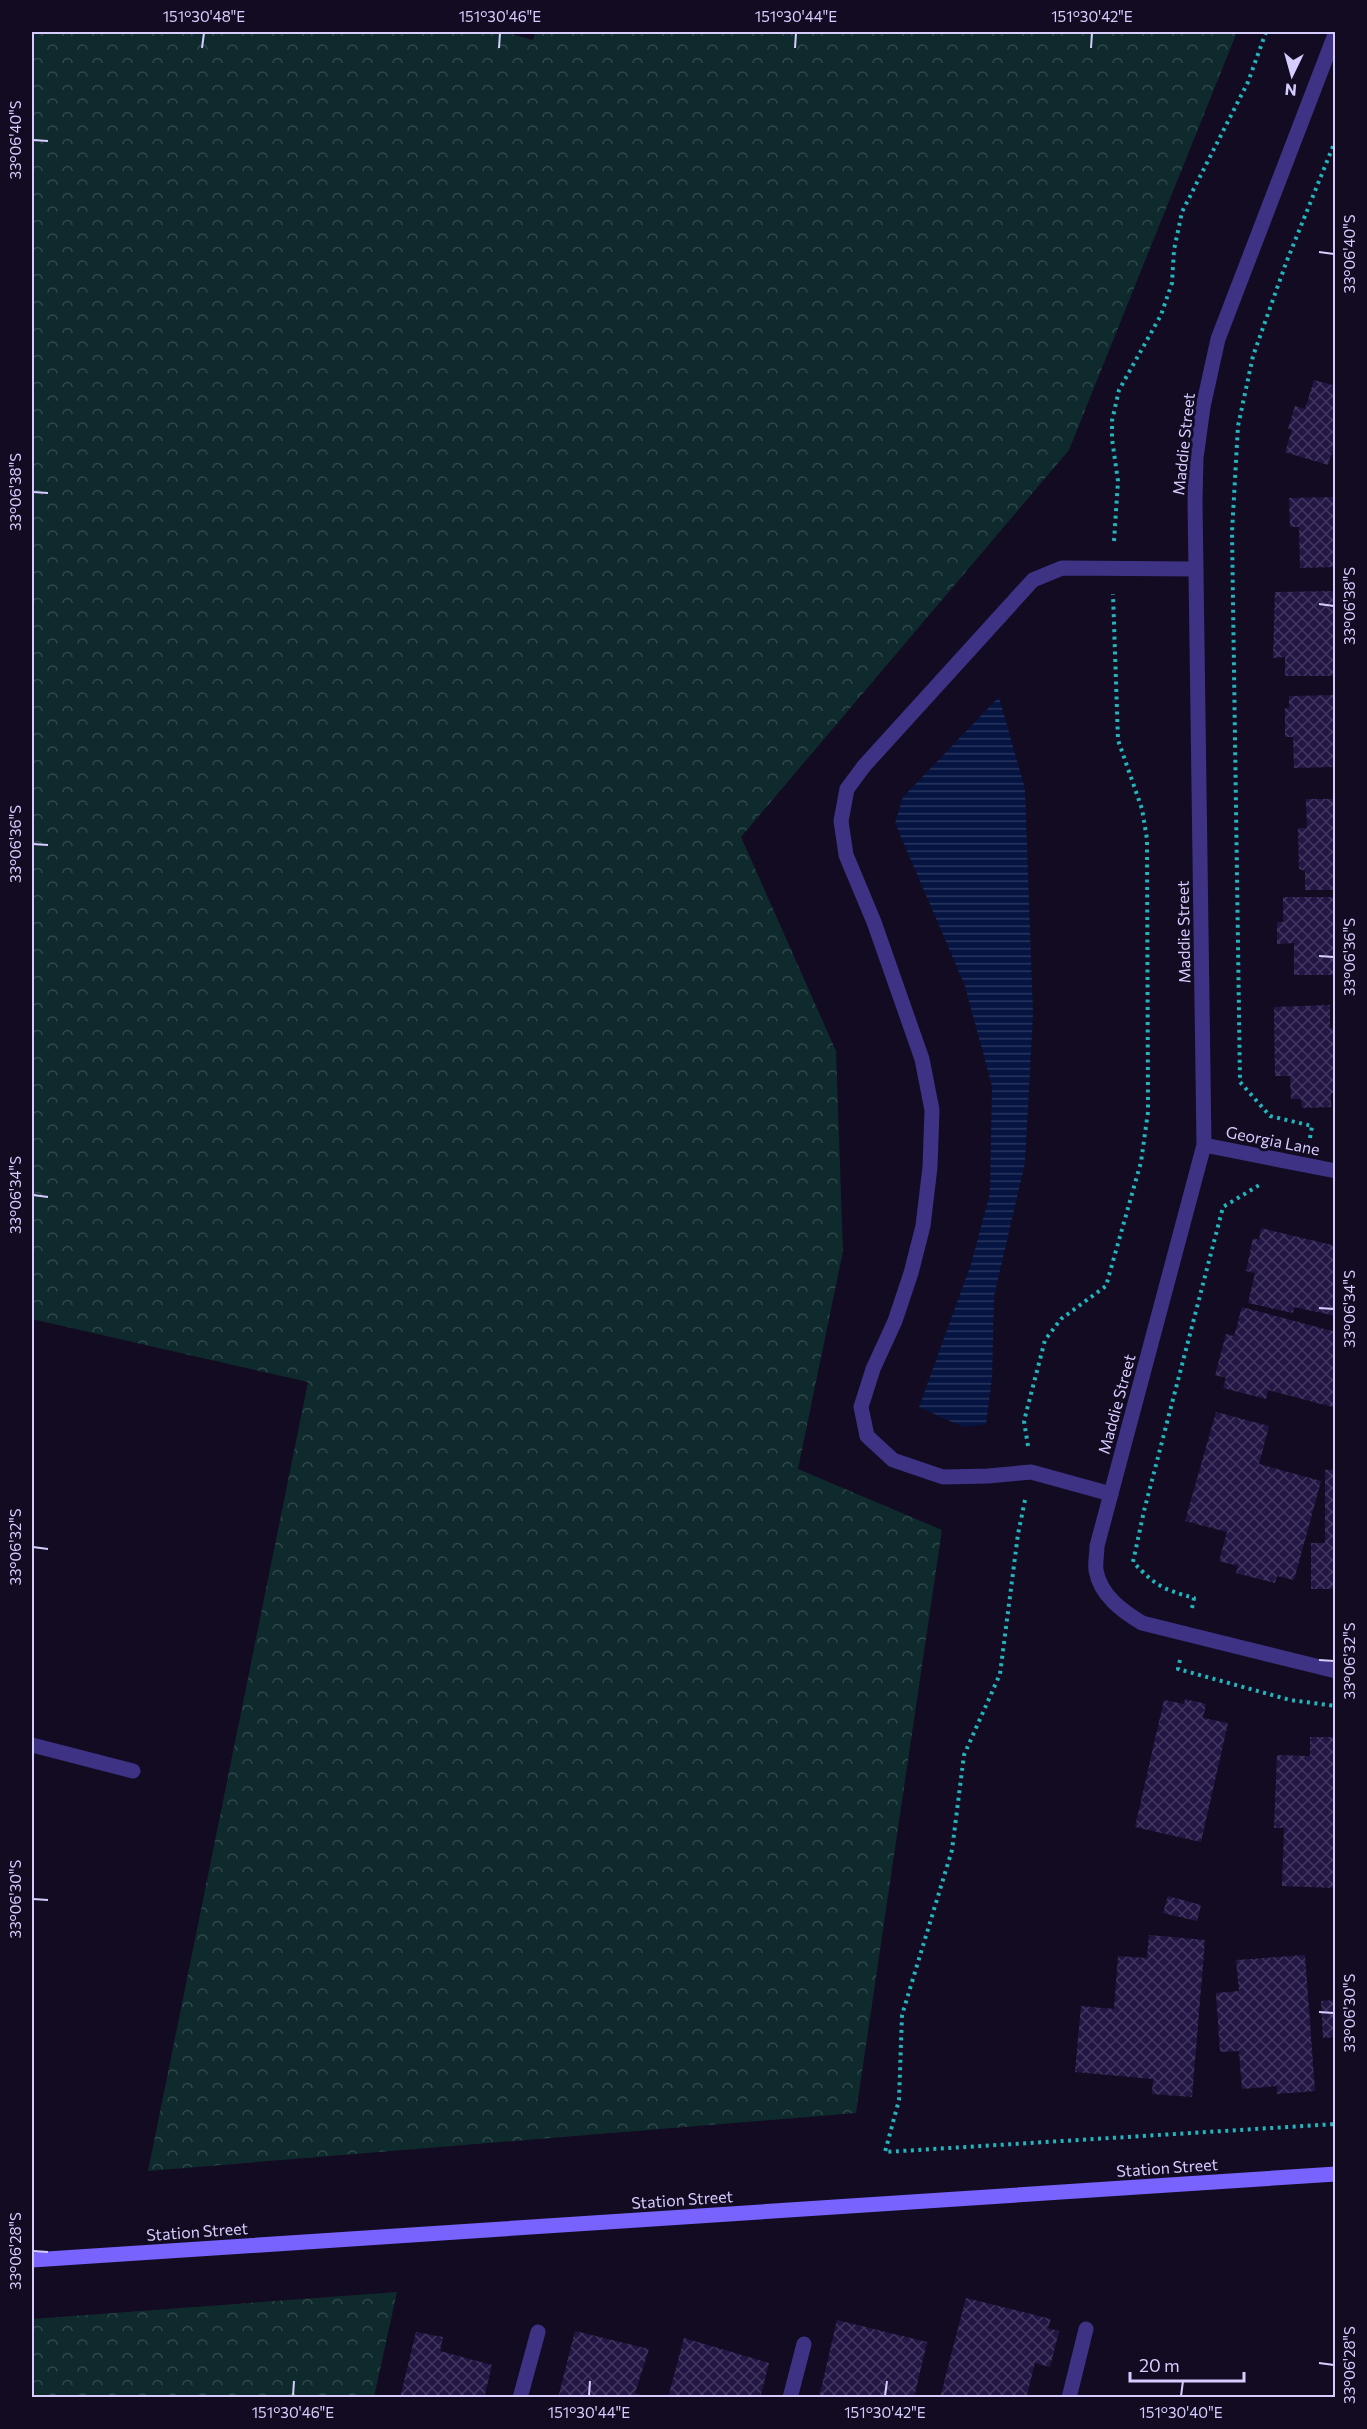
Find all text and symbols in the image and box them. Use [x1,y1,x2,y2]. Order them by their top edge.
text: 151°30'48"E [163,7,245,25]
text: 151°30'46"E [459,7,541,25]
text: 151°30'44"E [755,7,837,25]
text: 151°30'42"E [1051,7,1133,25]
north arrow [1262,45,1322,105]
text: N [1284,80,1297,100]
text: 33°06'40"S [6,100,24,180]
text: 33°06'40"S [1340,214,1358,294]
street label: Maddie Street [1168,391,1198,496]
text: 33°06'38"S [6,453,24,531]
text: 33°06'38"S [1340,567,1358,645]
text: 33°06'36"S [6,805,24,883]
street label: Maddie Street [1173,880,1193,984]
text: 33°06'36"S [1340,918,1358,996]
street label: Georgia Lane [1224,1122,1322,1158]
text: 33°06'34"S [6,1156,24,1234]
text: 33°06'34"S [1340,1270,1358,1348]
street label: Maddie Street [1094,1351,1139,1456]
text: 33°06'32"S [6,1508,24,1586]
text: 33°06'32"S [1340,1622,1358,1700]
text: 33°06'30"S [6,1859,24,1938]
text: 33°06'30"S [1340,1973,1358,2052]
street label: Station Street [1116,2154,1219,2180]
street label: Station Street [631,2186,734,2212]
text: 33°06'28"S [6,2212,24,2290]
street label: Station Street [146,2218,249,2244]
text: 33°06'28"S [1340,2326,1358,2404]
scale bar [1130,2345,1244,2383]
text: 20 m [1139,2354,1180,2376]
text: 151°30'46"E [252,2403,334,2421]
text: 151°30'44"E [548,2403,630,2421]
text: 151°30'42"E [844,2403,926,2421]
text: 151°30'40"E [1139,2403,1223,2421]

